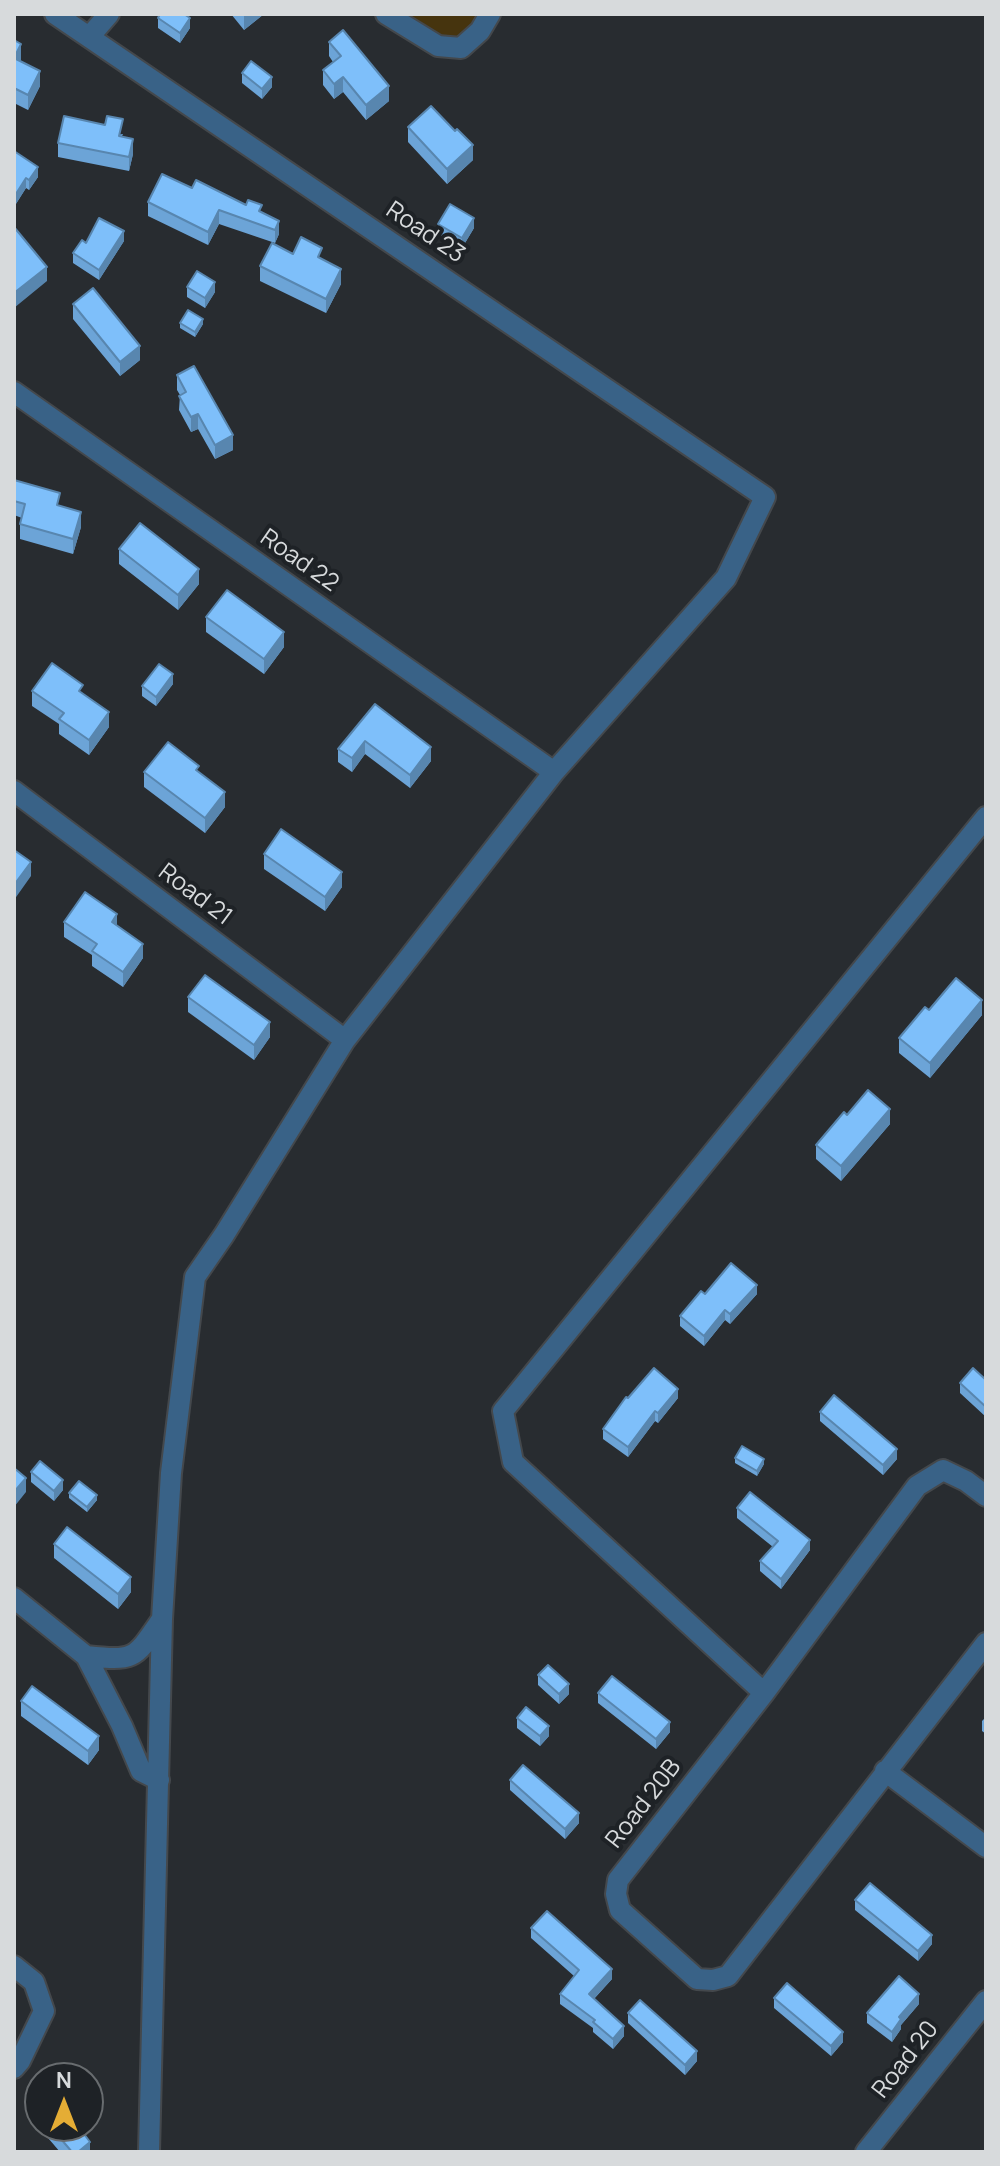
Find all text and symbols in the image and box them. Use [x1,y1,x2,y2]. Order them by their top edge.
street label: Road 23 [380,196,470,270]
street label: Road 22 [254,524,344,598]
street label: Road 21 [153,858,237,932]
street label: Road 20B [600,1754,688,1854]
street label: Road 20 [867,2016,945,2104]
north arrow [24,2062,104,2142]
text: N [56,2065,72,2095]

